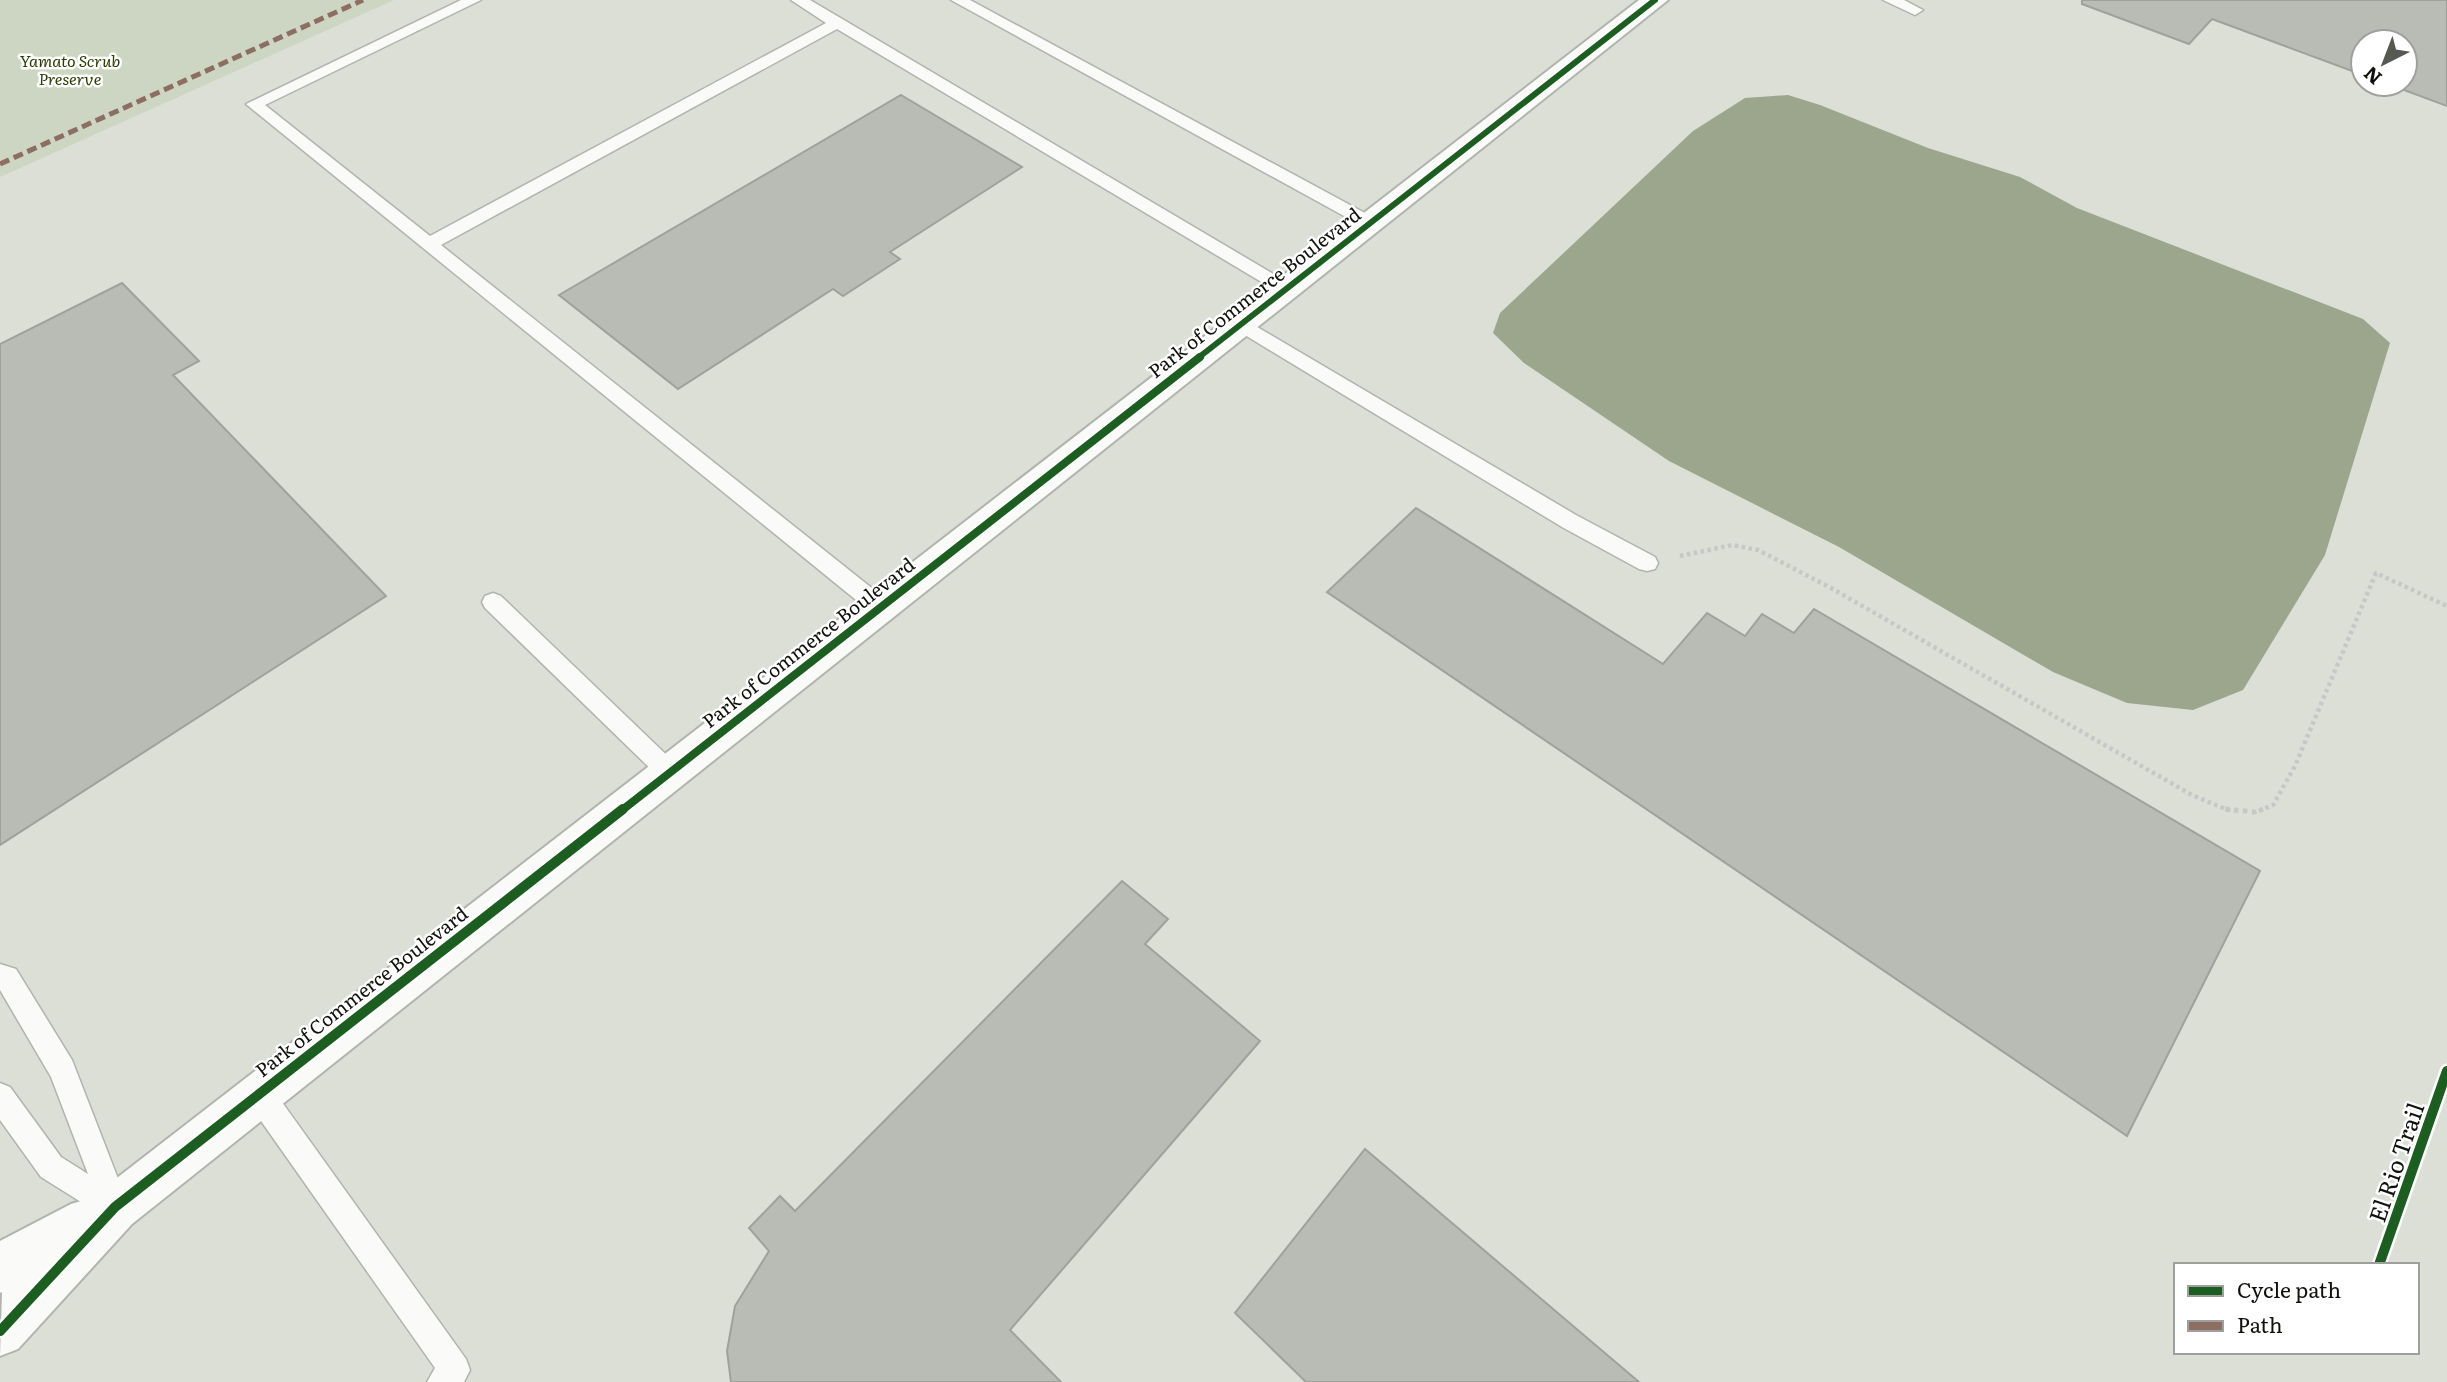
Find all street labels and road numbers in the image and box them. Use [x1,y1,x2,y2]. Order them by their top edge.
street label: Park of Commerce Boulevard [1142,200,1366,384]
street label: Park of Commerce Boulevard [696,550,920,734]
street label: Park of Commerce Boulevard [249,899,473,1083]
street label: El Rio Trail [2359,1097,2431,1226]

